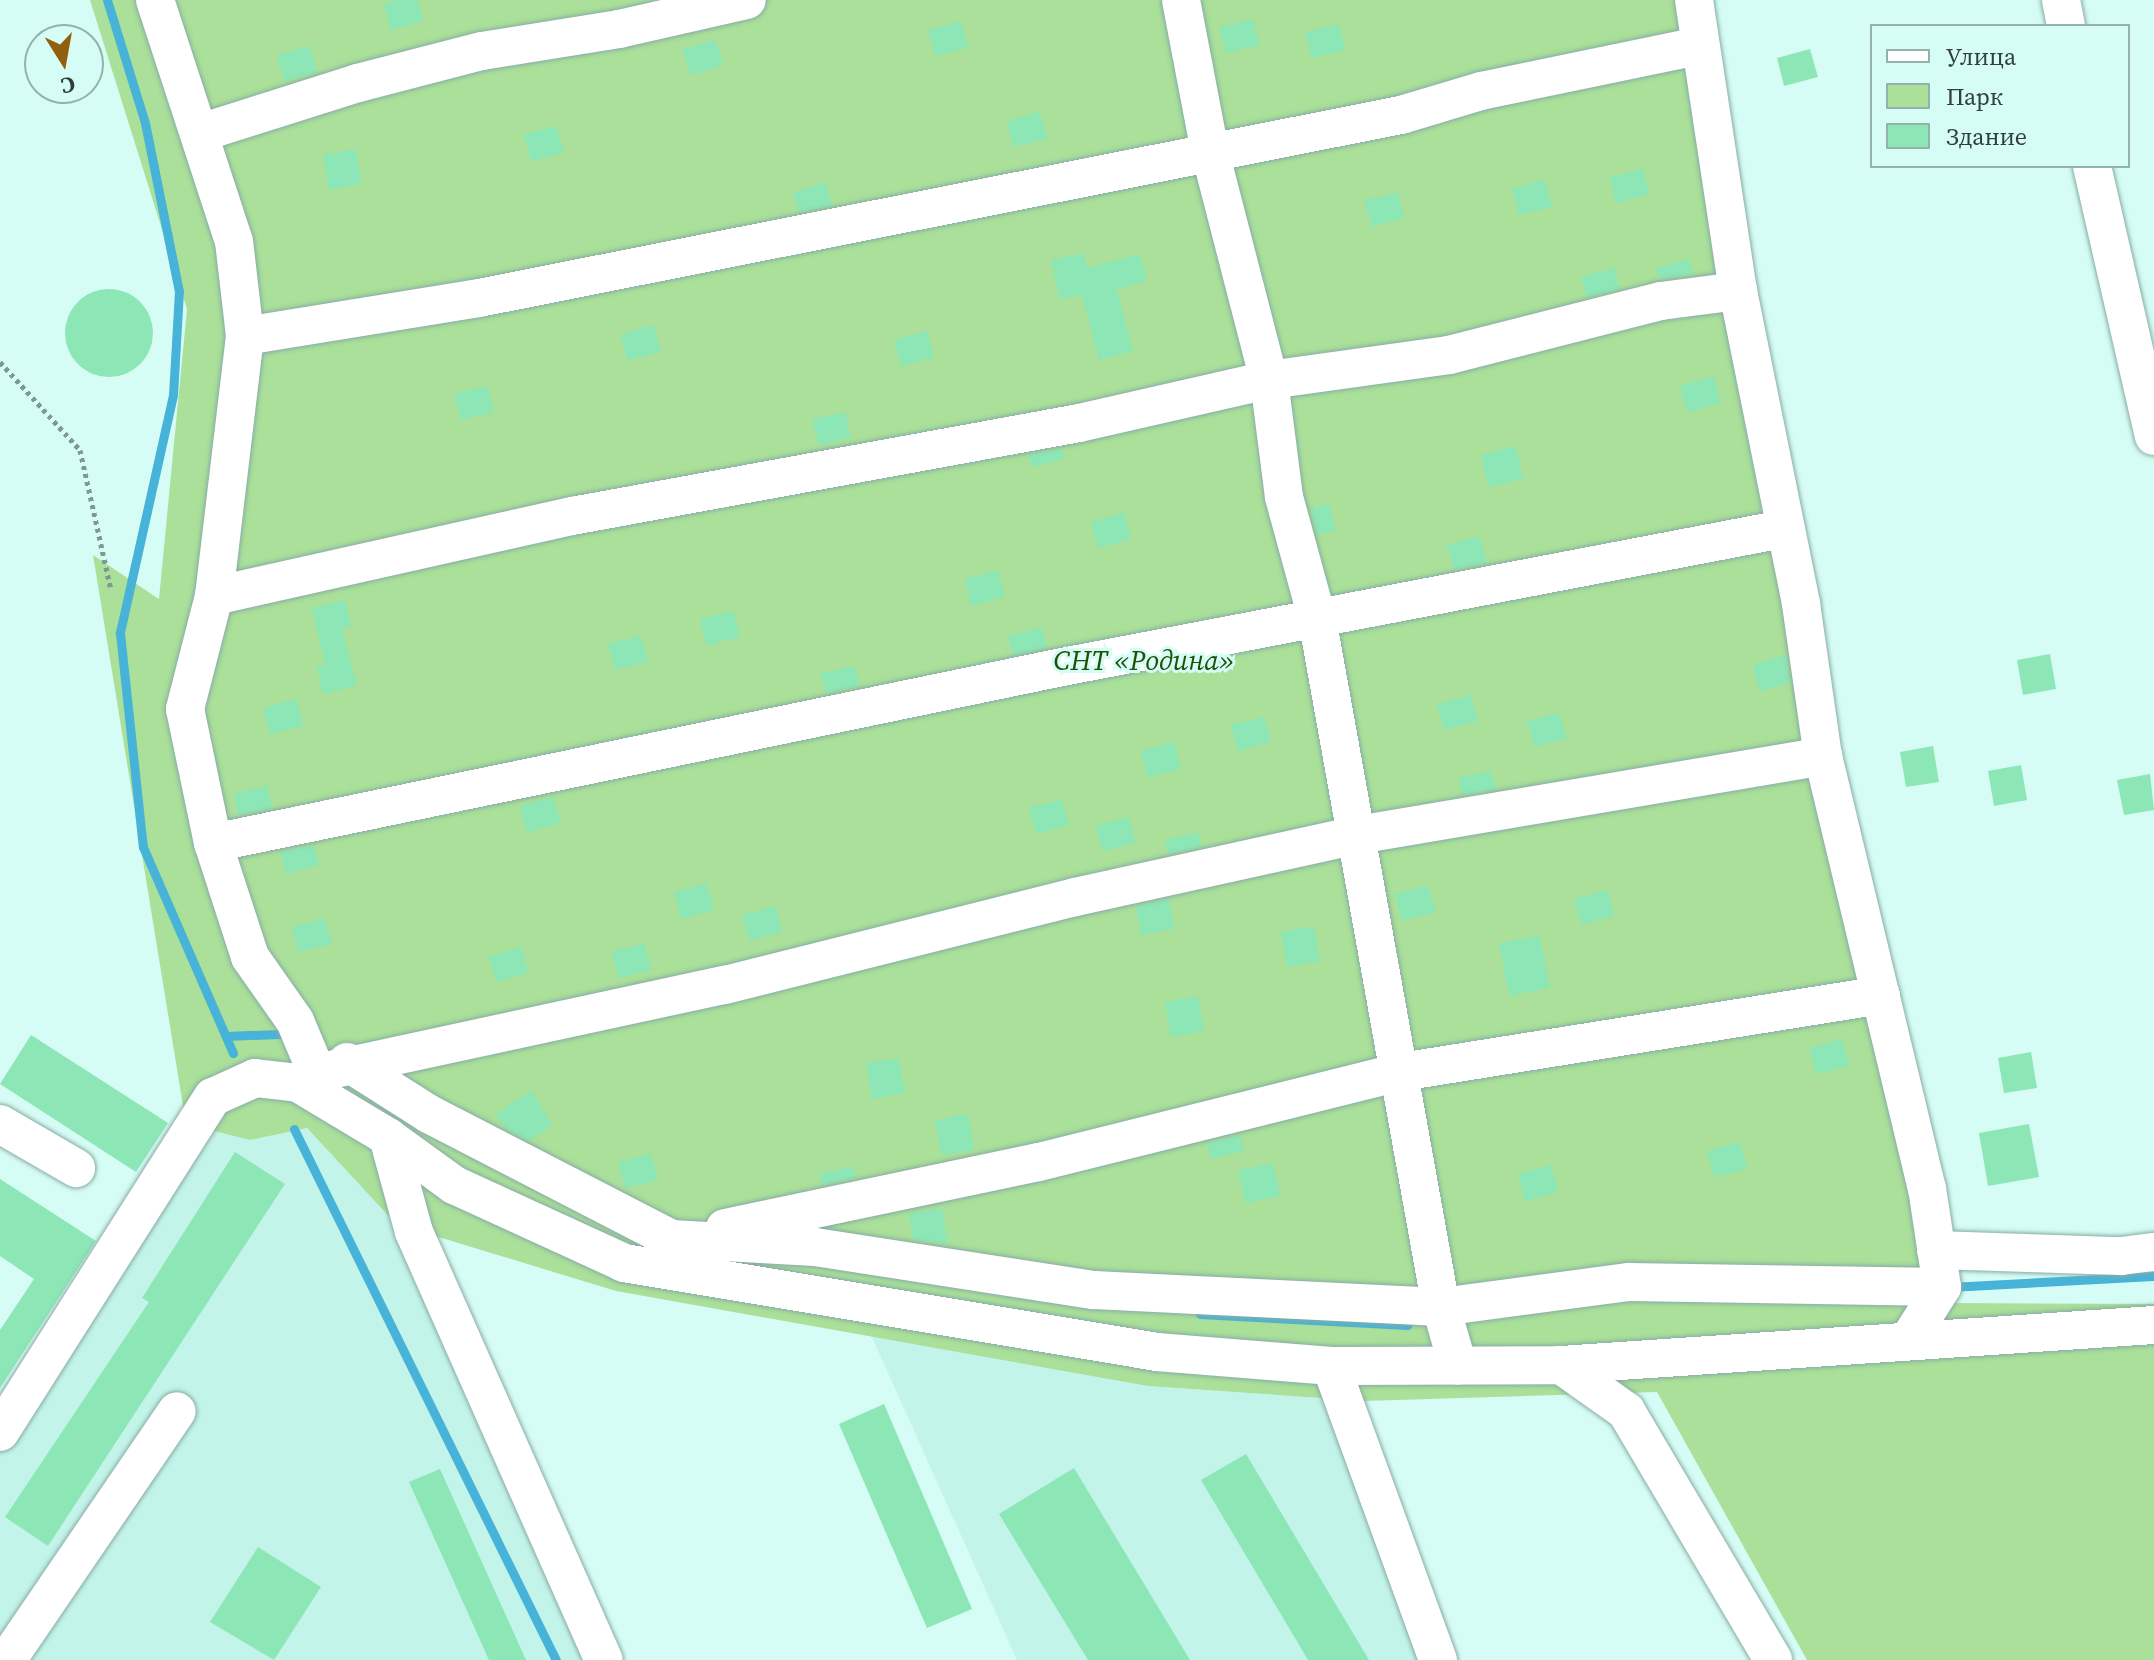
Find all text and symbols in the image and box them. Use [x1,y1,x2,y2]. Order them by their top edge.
north arrow [24,24,104,104]
legend [1870,24,2130,168]
text: Улица [1946,40,2016,73]
text: С [59,70,78,102]
text: Парк [1946,80,2003,113]
text: Здание [1946,120,2027,153]
park label: СНТ «Родина» [1054,643,1234,677]

